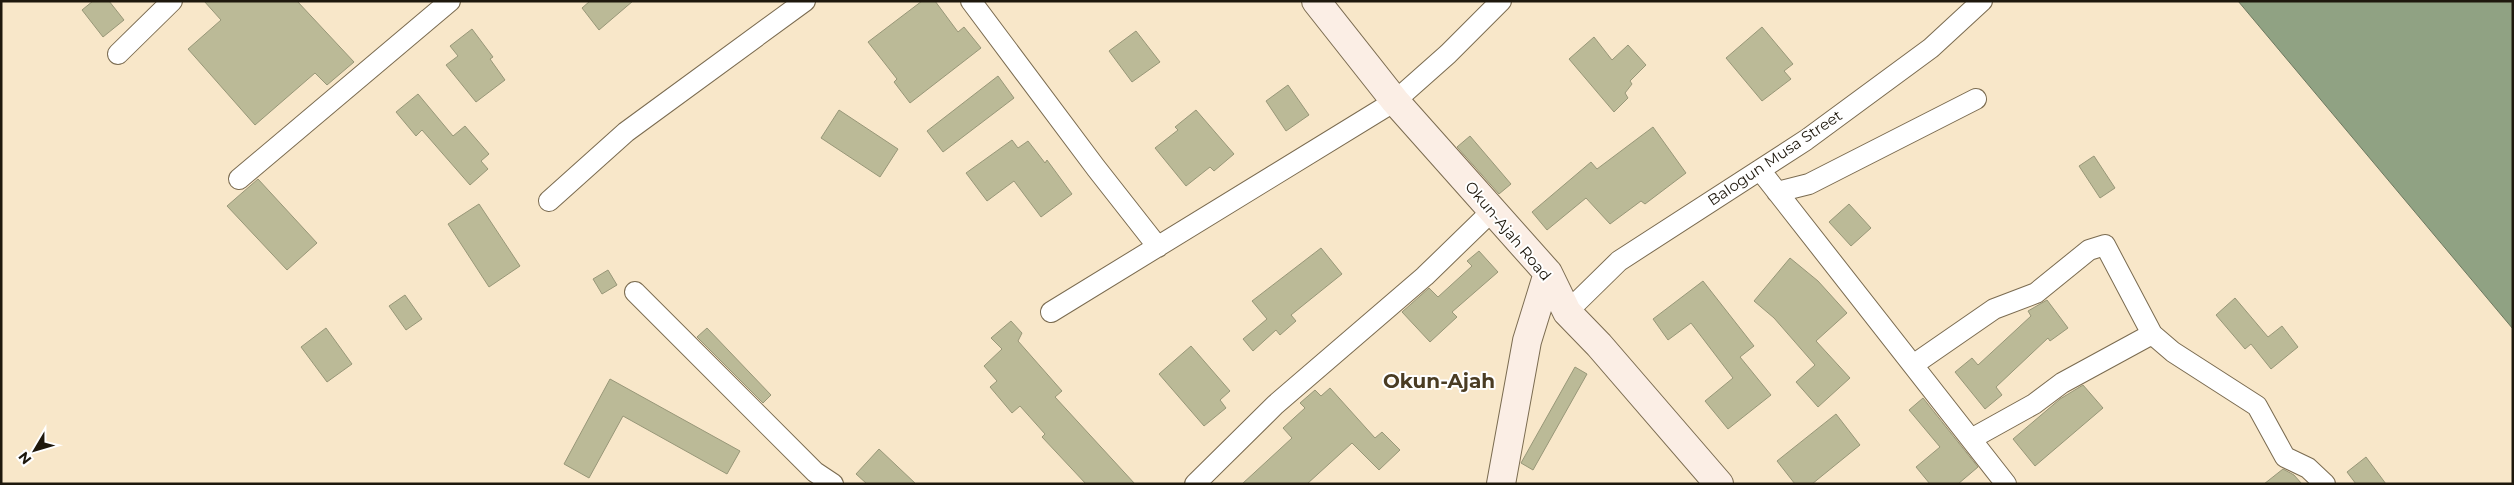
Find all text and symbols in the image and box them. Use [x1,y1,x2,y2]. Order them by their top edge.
street label: Balogun Musa Street [1704,106,1845,210]
street label: Okun-Ajah Road [1461,177,1556,284]
district label: Okun-Ajah [1383,369,1495,393]
north arrow [10,425,60,475]
text: N [14,448,35,468]

